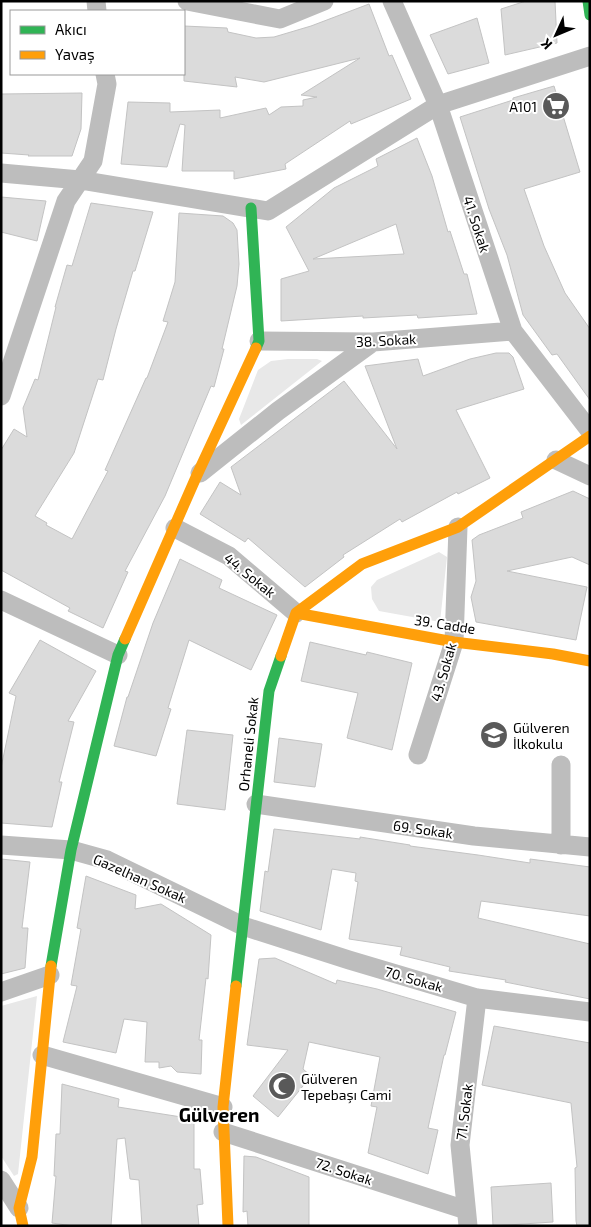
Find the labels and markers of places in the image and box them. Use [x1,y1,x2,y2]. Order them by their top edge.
supermarket icon: A101 [541,91,571,121]
place label: A101 [509,98,537,115]
place label: Gülveren İlkokulu [513,719,570,752]
school or university icon: Gülveren İlkokulu [479,720,509,750]
place label: Gülveren Tepebaşı Cami [301,1070,392,1104]
mosque icon: Gülveren Tepebaşı Cami [267,1071,297,1101]

